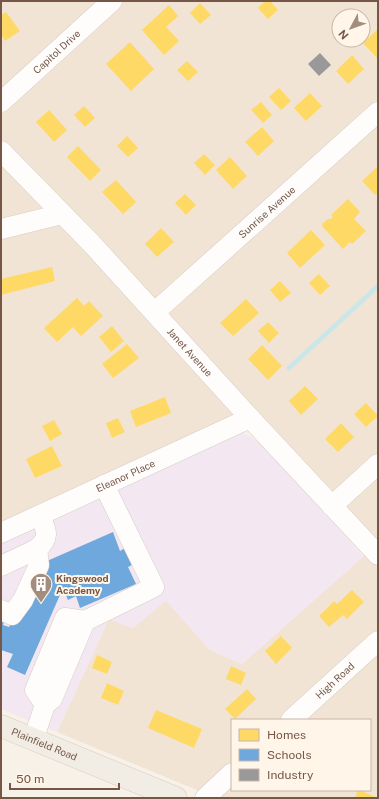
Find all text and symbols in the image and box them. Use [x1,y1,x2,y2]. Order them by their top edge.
north arrow [331,8,371,48]
street label: Capitol Drive [30,27,83,76]
text: N [336,27,351,42]
street label: Sunrise Avenue [236,183,298,240]
street label: Janet Avenue [165,325,215,379]
street label: Eleanor Place [94,457,157,494]
building icon: Kingswood Academy [28,571,54,604]
place label: Kingswood Academy [56,572,109,596]
street label: High Road [313,660,357,701]
legend [231,719,371,791]
street label: Plainfield Road [10,725,79,763]
text: Homes [267,728,306,742]
text: Schools [267,748,312,762]
scale bar [10,765,119,791]
text: Industry [267,768,314,782]
text: 50 m [16,772,44,786]

